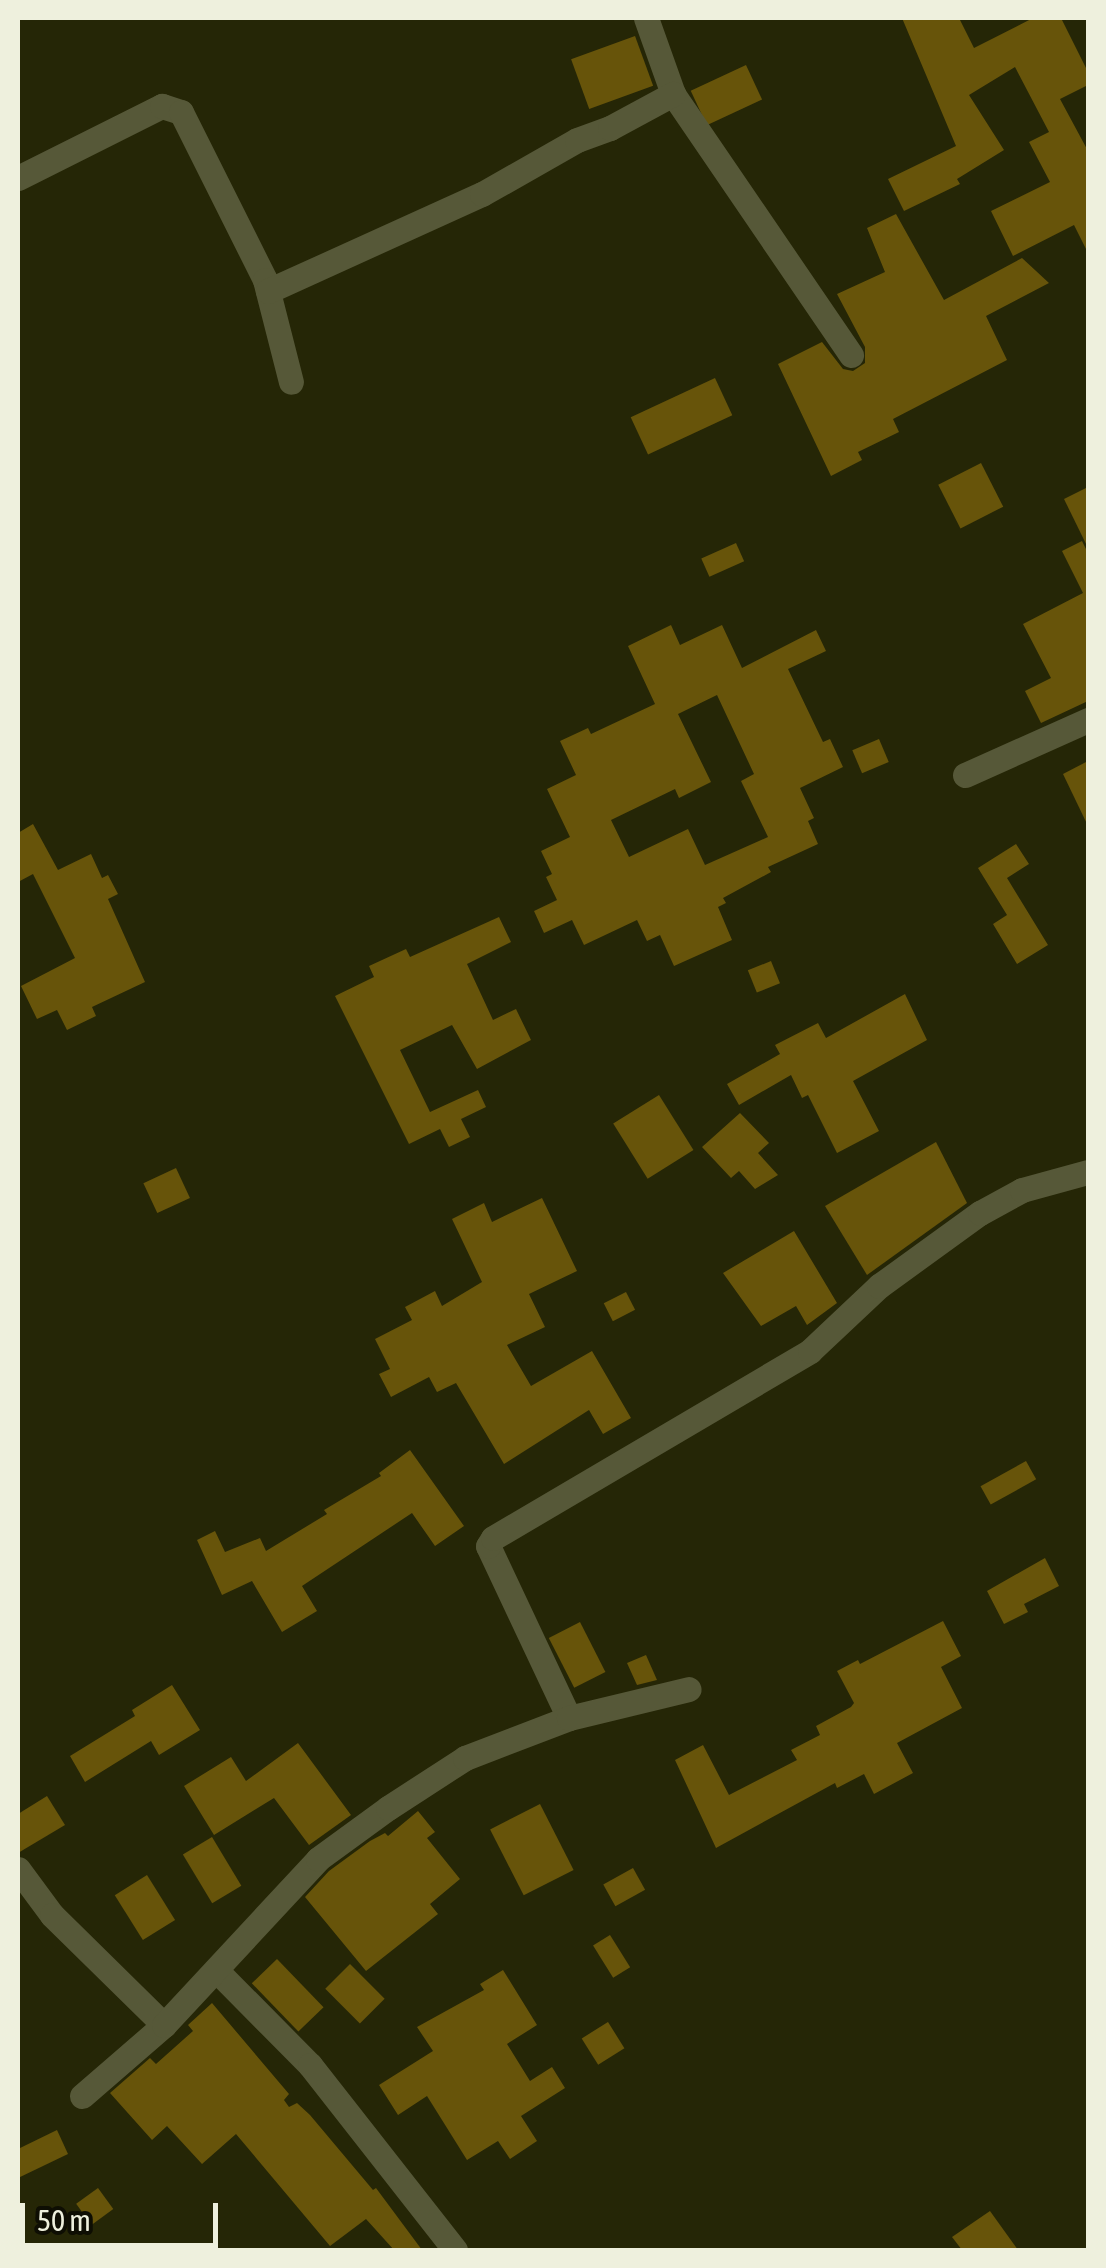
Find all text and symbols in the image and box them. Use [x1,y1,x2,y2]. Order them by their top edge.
scale bar [25,2183,222,2245]
text: 50 m [37,2203,91,2237]

